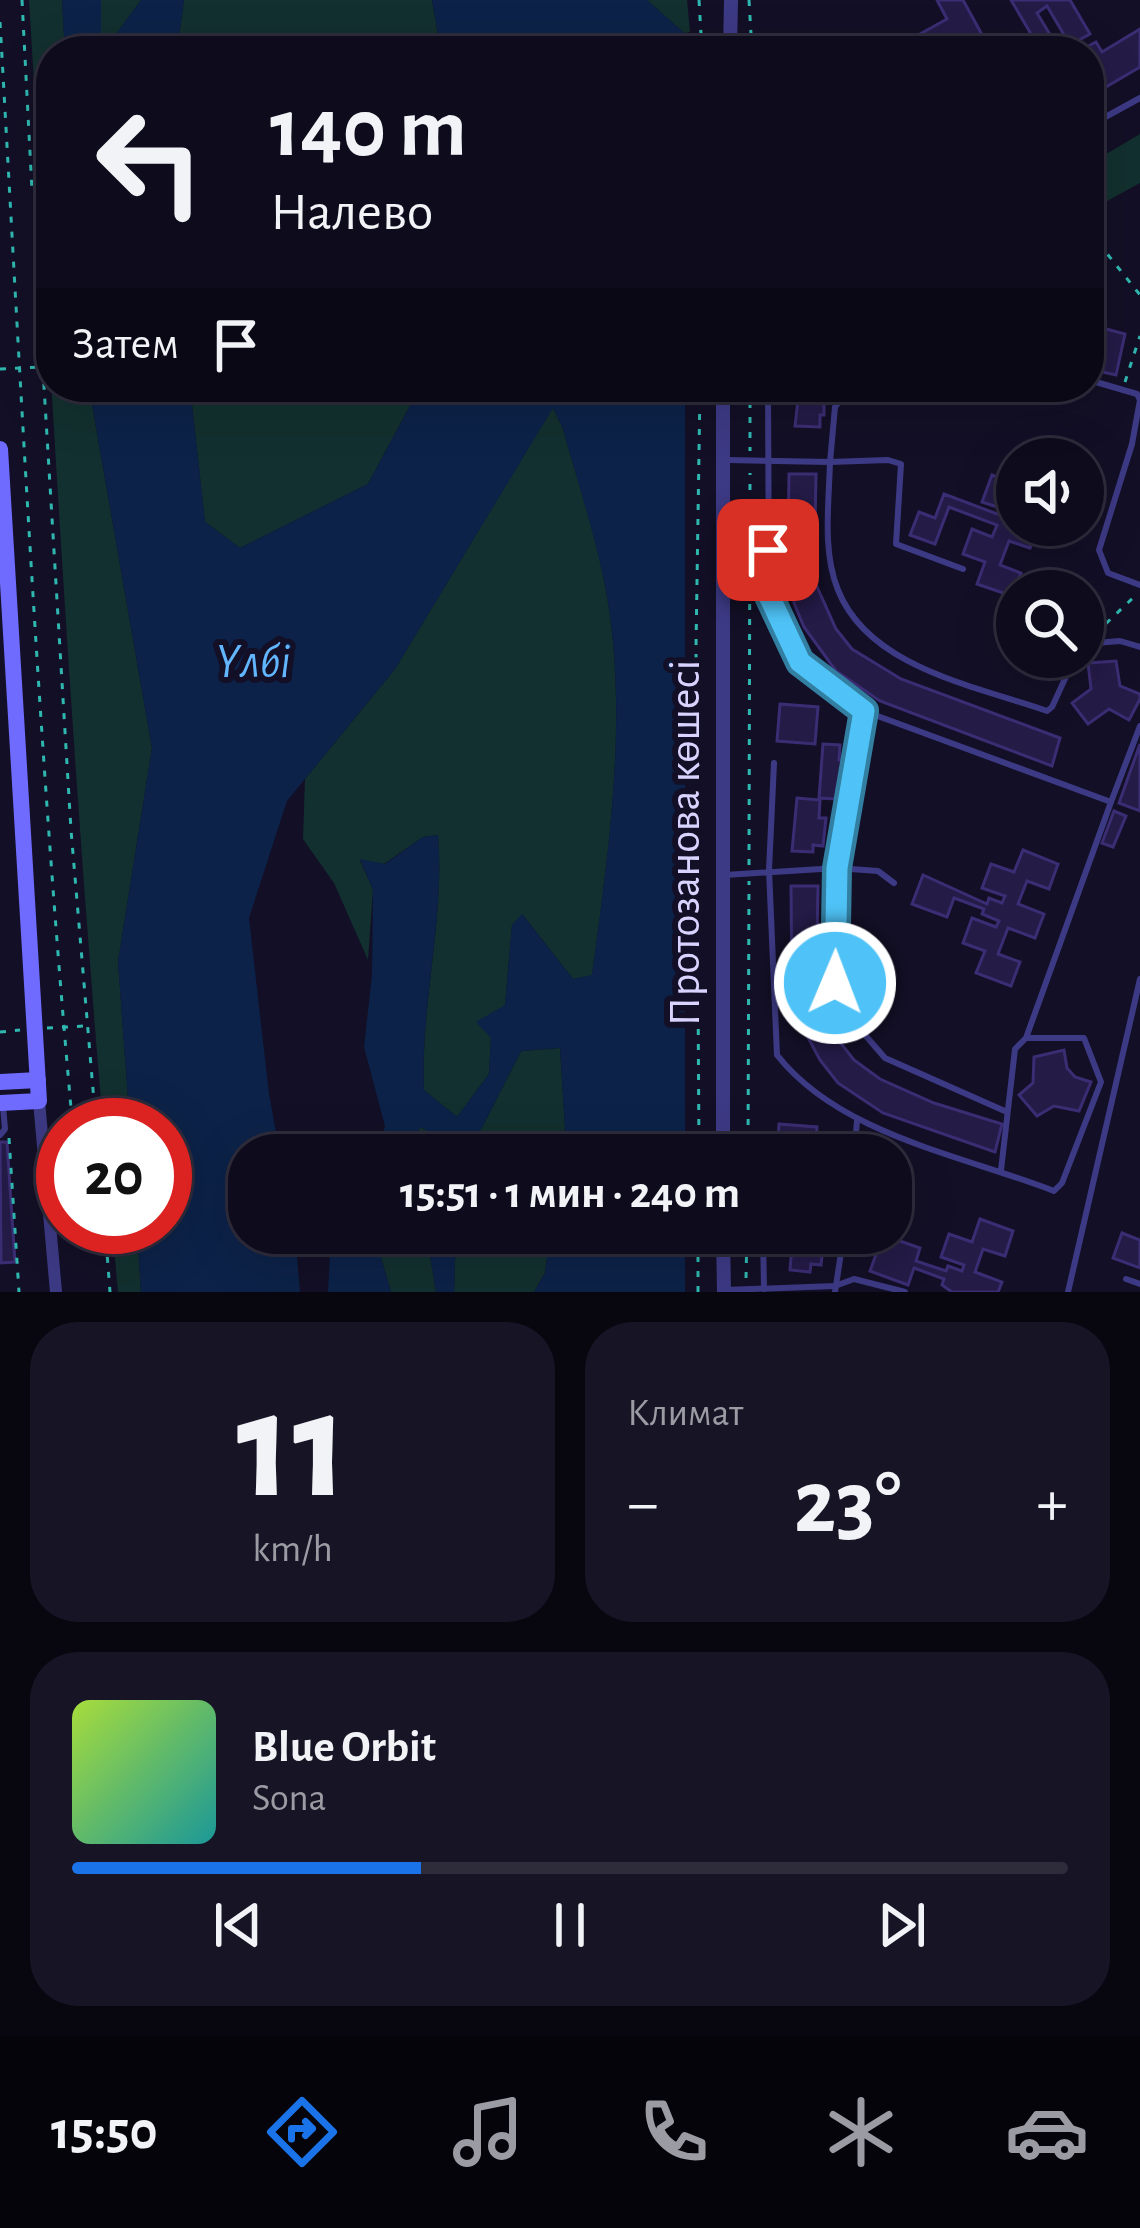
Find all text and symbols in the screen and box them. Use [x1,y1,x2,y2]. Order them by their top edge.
icon: left [72,84,228,240]
text: 140 m [270,88,467,172]
text: Налево [270,186,433,240]
icon: arrive [203,312,269,378]
text: Затем [72,322,179,367]
map controls [996,438,1104,678]
button: sound [996,438,1104,546]
pin [717,499,819,601]
icon: arrive [735,517,801,583]
button: search [996,570,1104,678]
water label: Үлбі [215,639,291,687]
street label: Протозанова көшесі [663,660,708,1026]
position arrow [772,920,898,1046]
speed limit sign: 20 [36,1098,192,1254]
text: 15:51 · 1 мин · 240 m [400,1171,740,1216]
text: 11 [236,1370,349,1526]
text: Климат [627,1394,743,1433]
text: 23° [794,1459,901,1549]
text: − [627,1471,659,1537]
text: + [1036,1471,1068,1537]
text: km/h [252,1530,333,1569]
text: Blue Orbit [252,1725,436,1770]
text: Sona [252,1779,327,1818]
icon: previous [205,1892,271,1958]
icon: pause [537,1892,603,1958]
icon: next [869,1892,935,1958]
icon: directions [260,2090,344,2174]
icon: music [446,2090,530,2174]
icon: phone [632,2090,716,2174]
icon: climate [819,2090,903,2174]
icon: car [1005,2090,1089,2174]
text: 15:50 [51,2105,158,2159]

